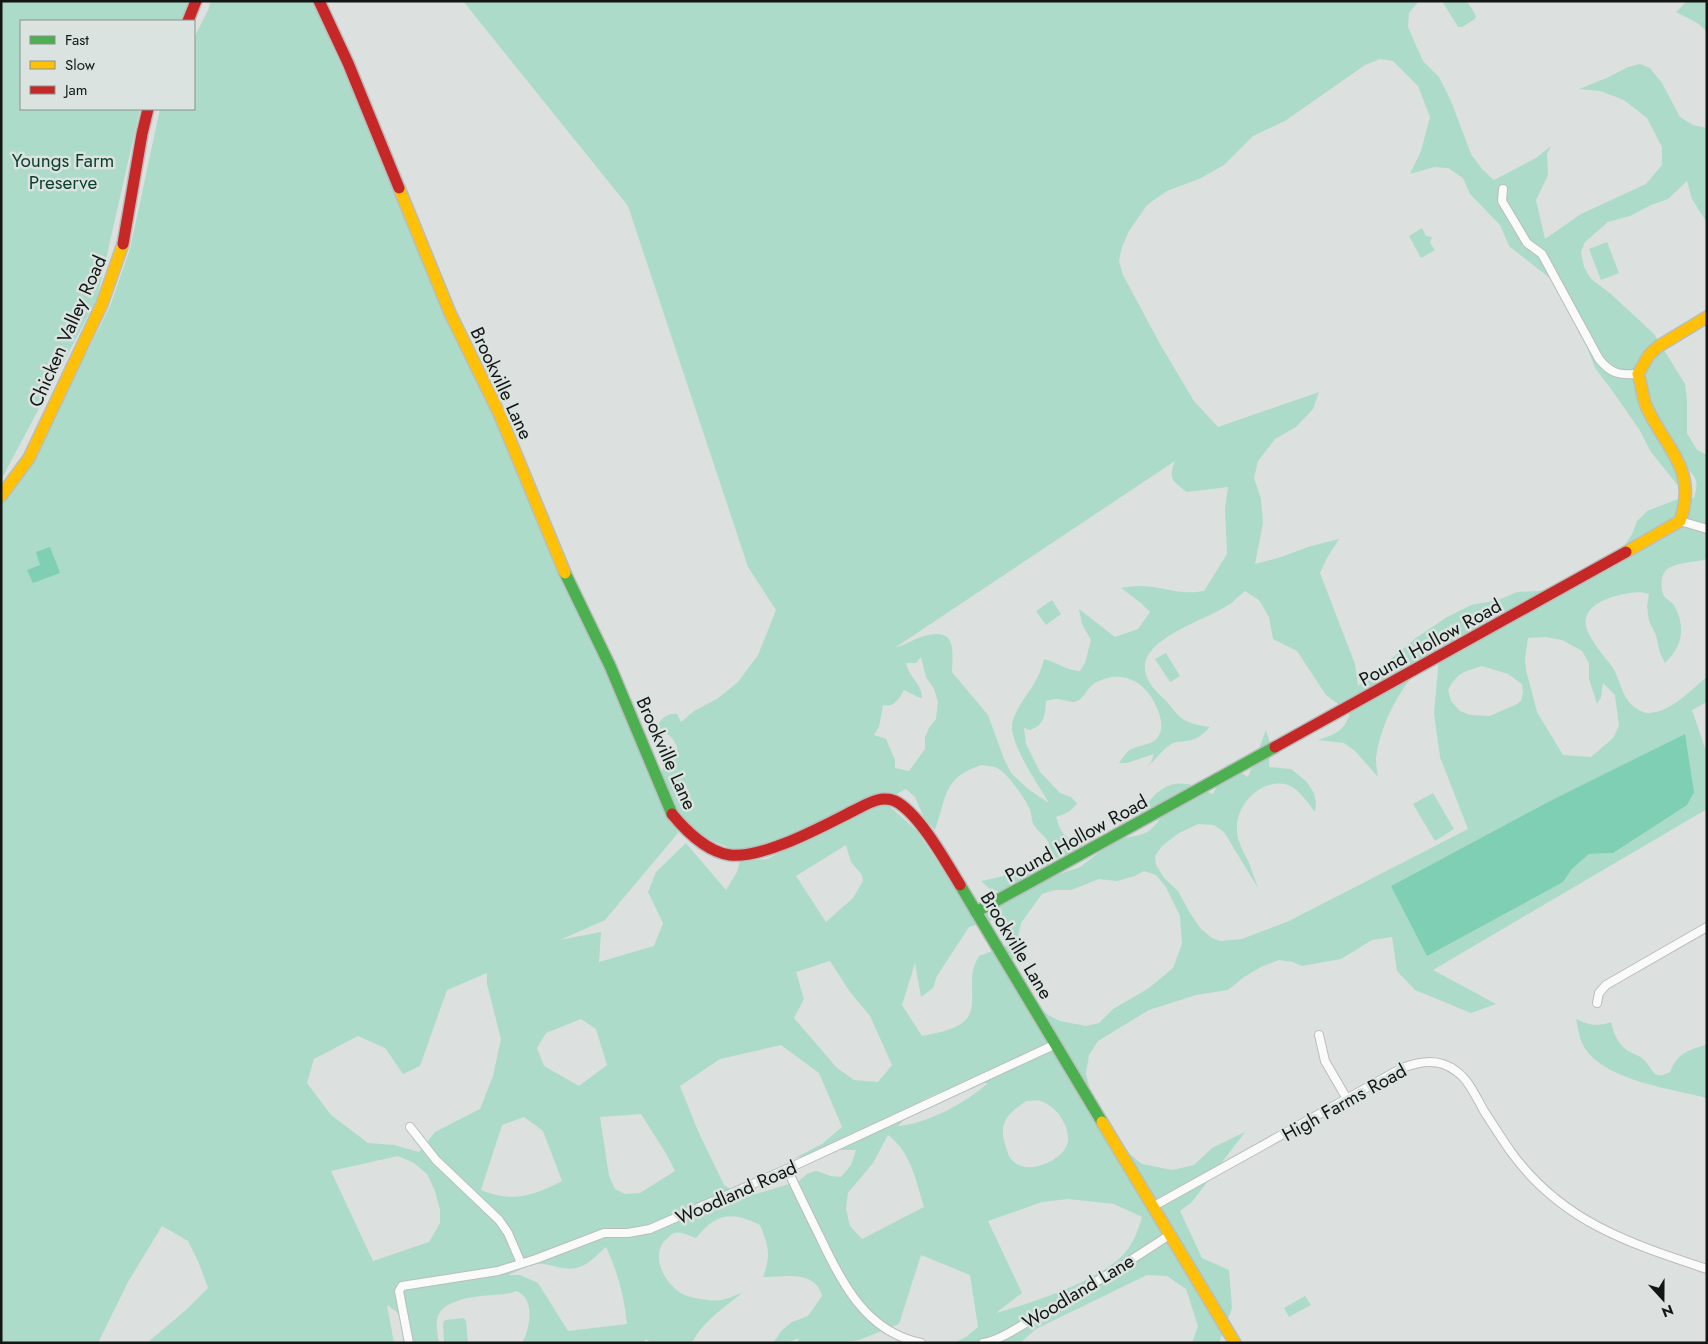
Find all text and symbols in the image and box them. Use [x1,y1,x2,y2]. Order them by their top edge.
legend [20,20,195,110]
text: Fast [65,29,89,51]
text: Slow [65,54,96,76]
text: Jam [63,79,88,101]
park label: Youngs Farm Preserve [12,147,114,196]
street label: Chicken Valley Road [22,251,113,411]
street label: Brookville Lane [464,323,539,444]
street label: Pound Hollow Road [1354,592,1506,693]
street label: Brookville Lane [630,692,704,814]
street label: Pound Hollow Road [1000,788,1152,889]
street label: Brookville Lane [974,886,1059,1004]
street label: High Farms Road [1277,1057,1411,1148]
street label: Woodland Road [671,1154,801,1231]
street label: Woodland Lane [1017,1247,1140,1336]
north arrow [1638,1274,1688,1324]
text: N [1659,1300,1676,1322]

